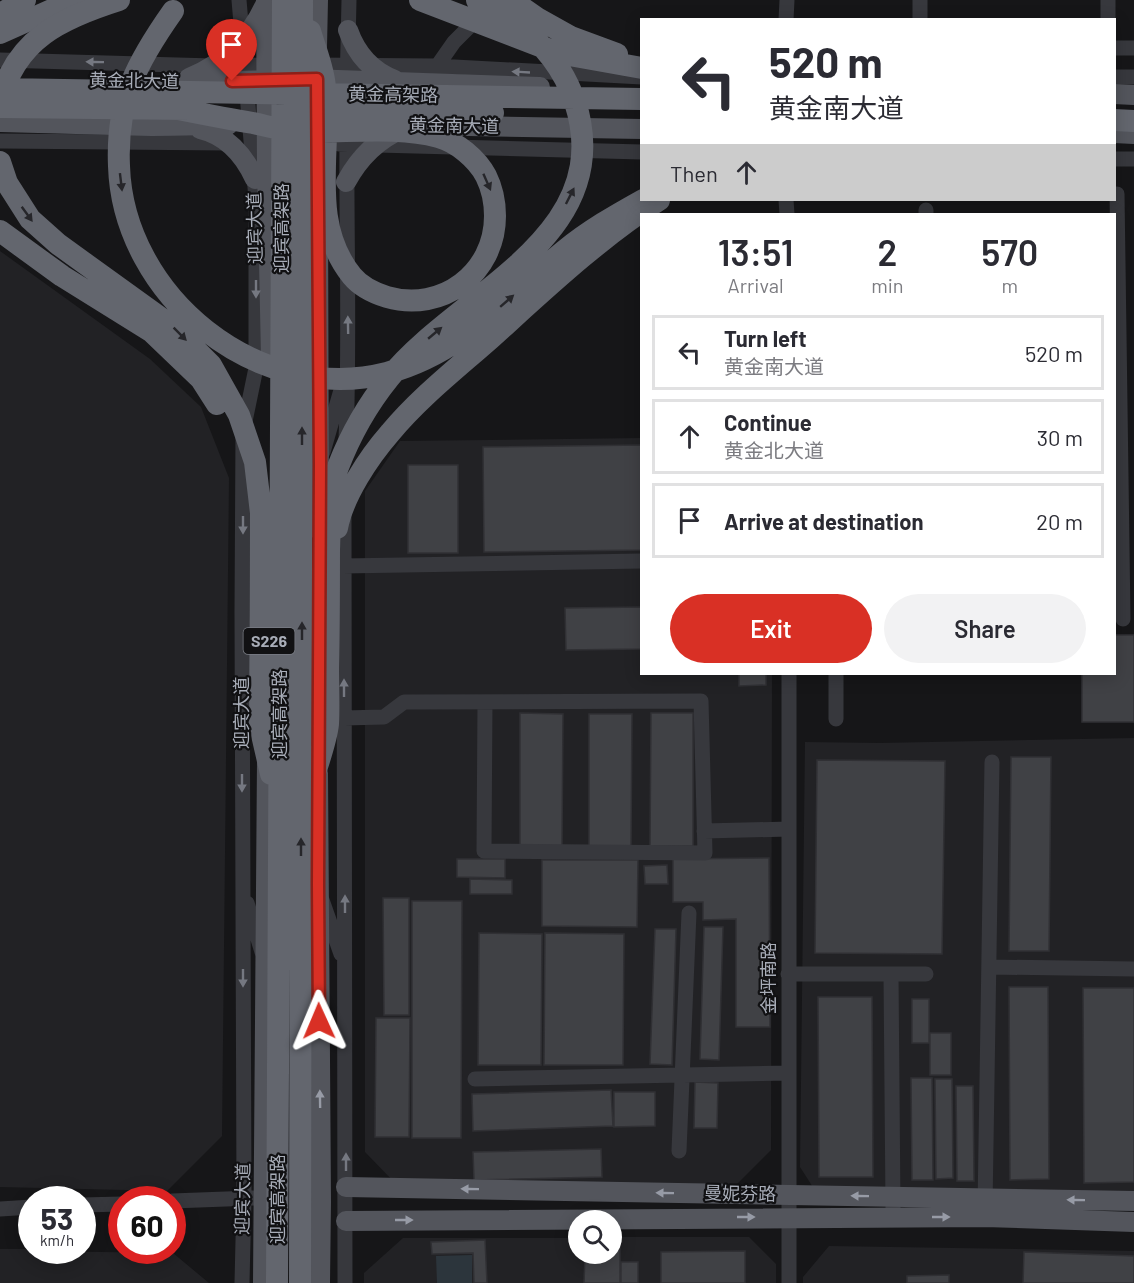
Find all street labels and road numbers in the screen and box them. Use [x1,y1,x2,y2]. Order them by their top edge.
street label: 黄金北大道 [89,68,179,92]
street label: 黄金高架路 [348,82,438,106]
street label: 黄金南大道 [409,113,499,137]
street label: 迎宾高架路 [270,183,292,273]
street label: 迎宾大道 [242,192,266,264]
road number: S226 [244,628,294,654]
street label: 迎宾高架路 [268,669,290,759]
street label: 迎宾大道 [230,677,252,749]
street label: 金坪南路 [757,942,779,1014]
street label: 迎宾高架路 [266,1154,288,1244]
street label: 迎宾大道 [230,1163,254,1235]
street label: 曼妮芬路 [704,1181,776,1205]

